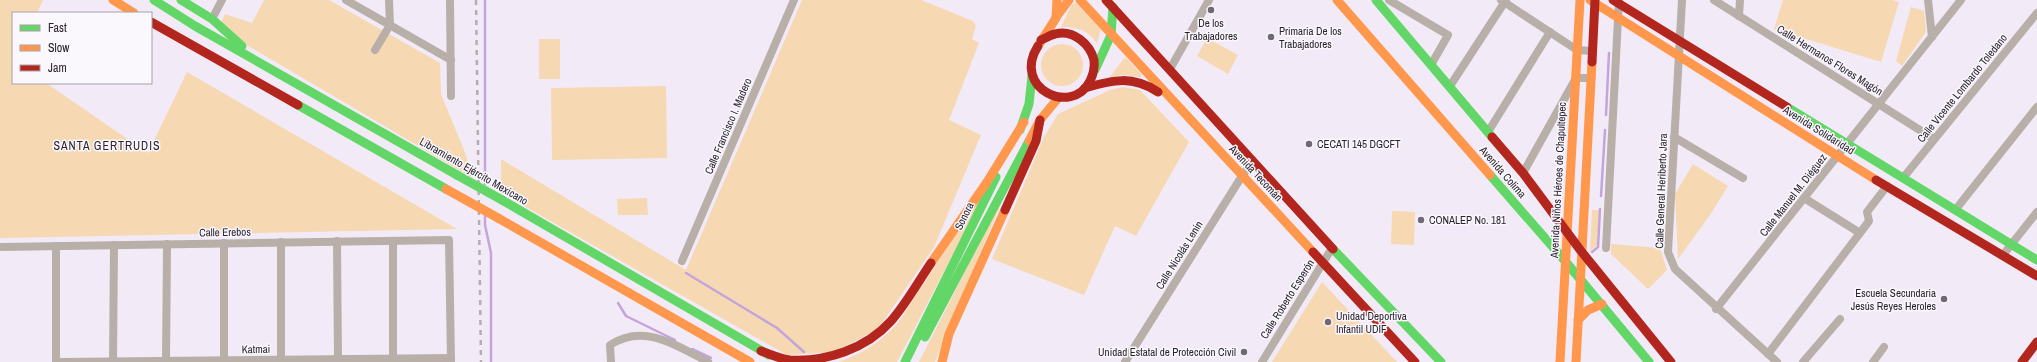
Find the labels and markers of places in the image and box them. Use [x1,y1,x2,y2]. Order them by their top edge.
marker: De los Trabajadores [1206,5,1216,15]
place label: De los Trabajadores [1185,16,1238,43]
place label: Primaria De los Trabajadores [1279,24,1342,51]
marker: Primaria De los Trabajadores [1266,32,1276,42]
place label: CECATI 145 DGCFT [1317,137,1401,151]
marker: CECATI 145 DGCFT [1304,139,1314,149]
place label: CONALEP No. 181 [1429,213,1506,227]
marker: CONALEP No. 181 [1416,215,1426,225]
place label: Escuela Secundaria Jesús Reyes Heroles [1851,286,1936,313]
marker: Escuela Secundaria Jesús Reyes Heroles [1939,294,1949,304]
place label: Unidad Deportiva Infantil UDIF [1336,309,1407,336]
marker: Unidad Deportiva Infantil UDIF [1323,317,1333,327]
place label: Unidad Estatal de Protección Civil [1098,345,1236,359]
marker: Unidad Estatal de Protección Civil [1239,347,1249,357]

